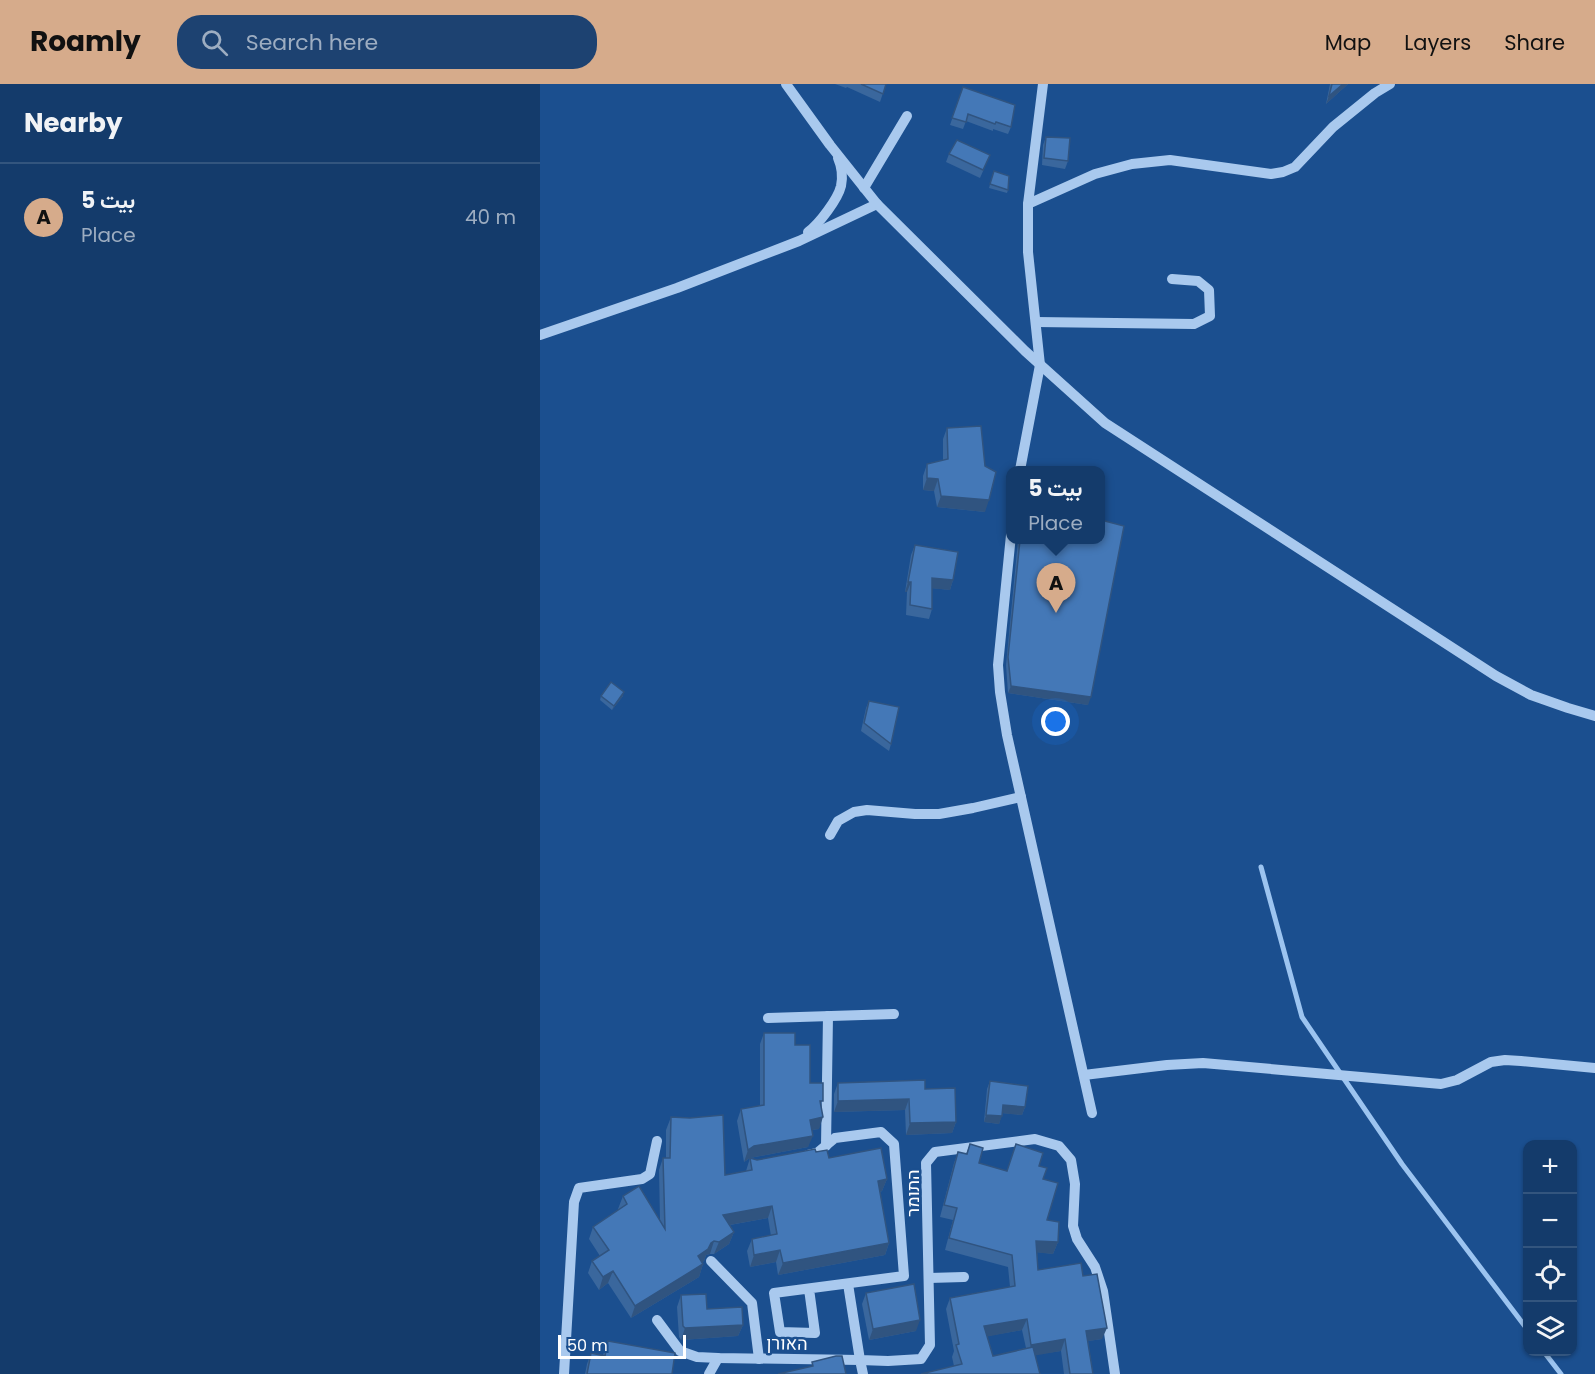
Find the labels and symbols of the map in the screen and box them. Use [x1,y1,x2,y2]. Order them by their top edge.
pin: A [1036,564,1076,613]
your location [1041,707,1070,736]
street label: התומר [900,1169,925,1217]
street label: האורן [766,1330,808,1356]
scale bar [558,1332,686,1360]

